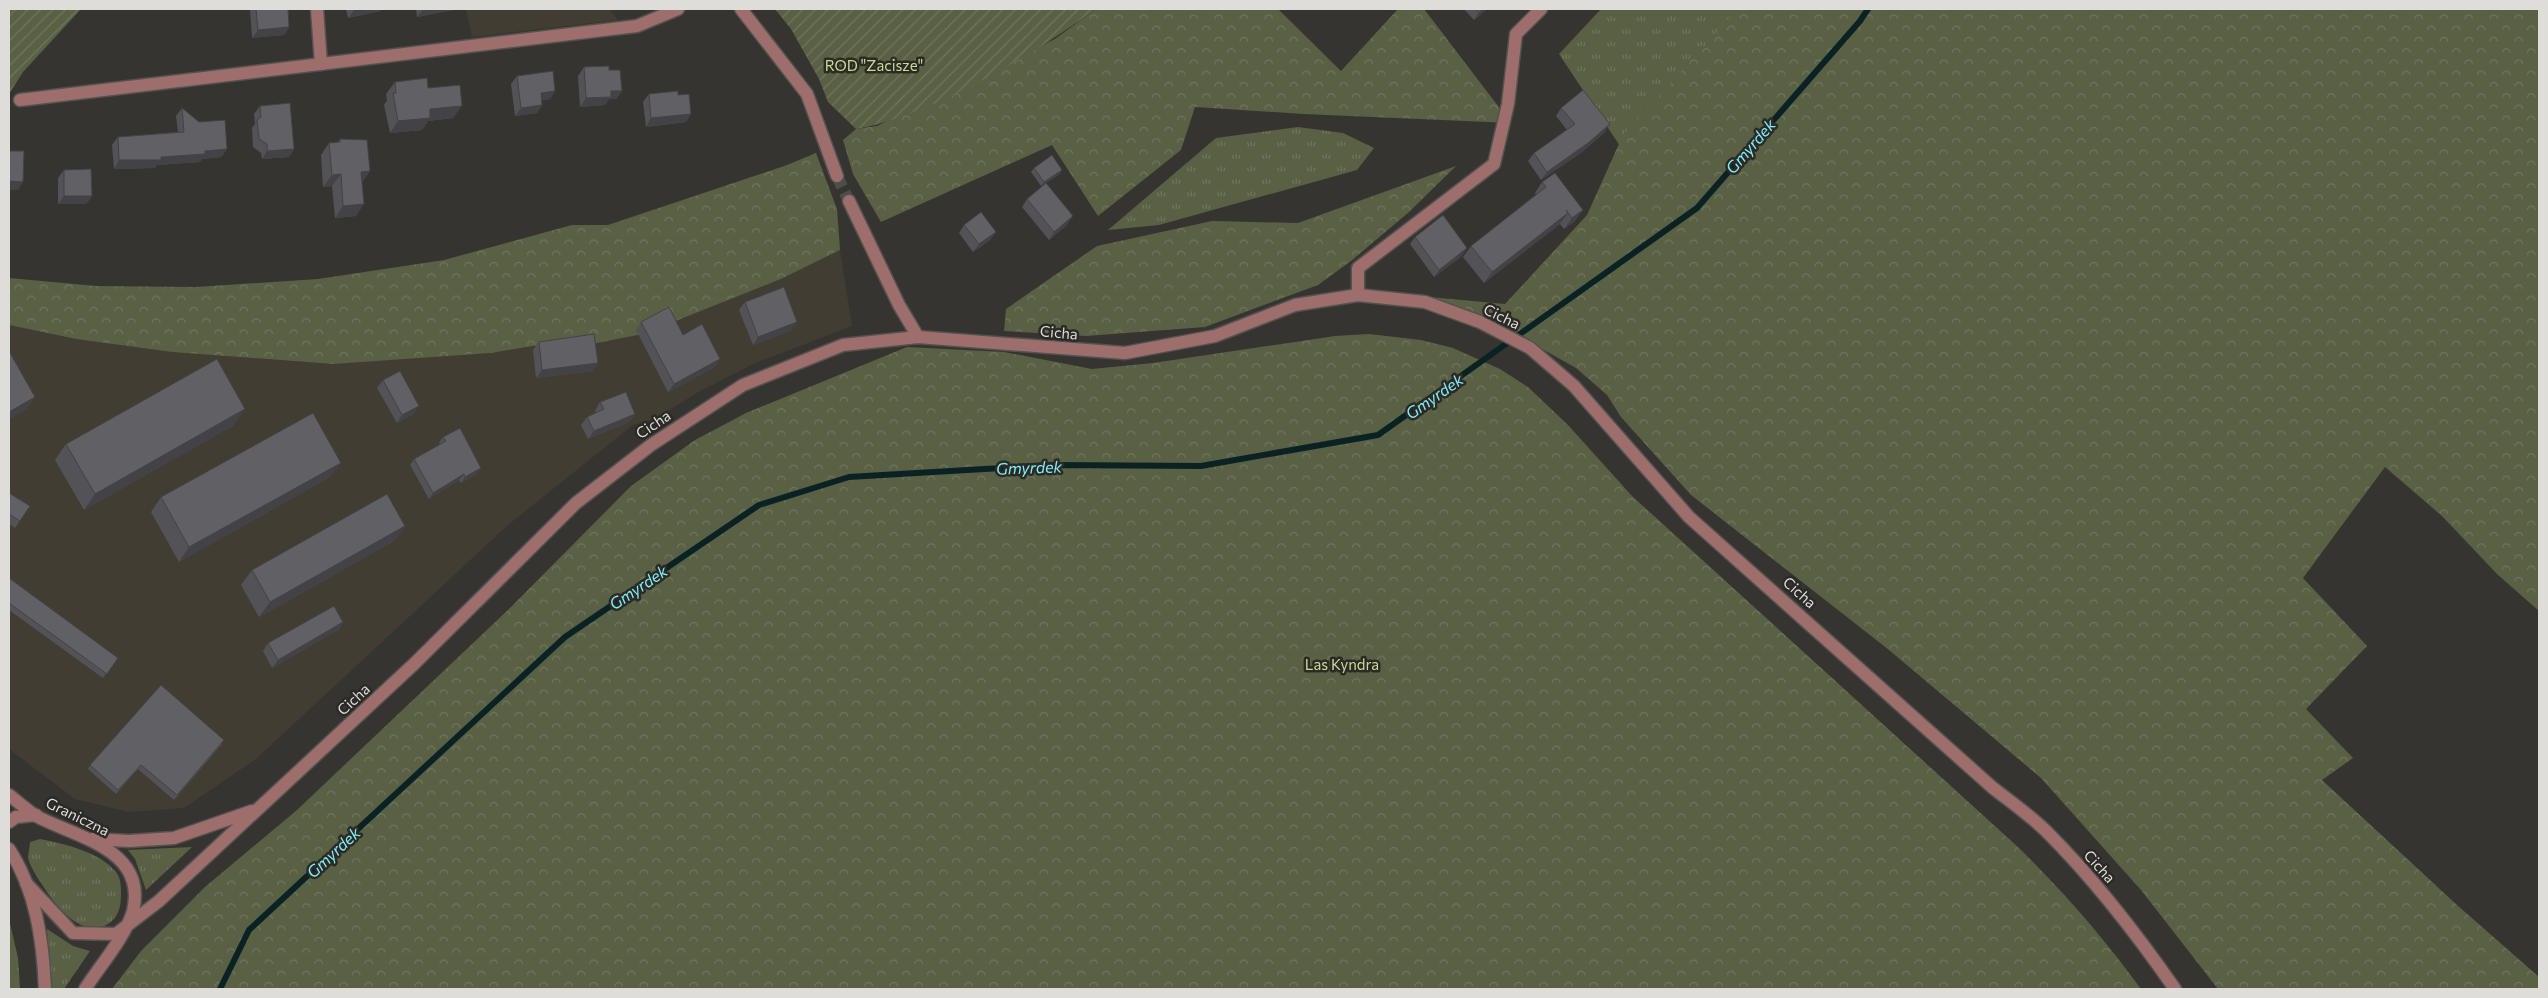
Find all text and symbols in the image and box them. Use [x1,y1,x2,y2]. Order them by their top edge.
park label: ROD "Zacisze" [825,56,923,74]
water label: Gmyrdek [1721,115,1779,177]
street label: Cicha [1481,300,1523,332]
street label: Cicha [1039,321,1079,343]
water label: Gmyrdek [1401,369,1467,423]
street label: Cicha [632,406,674,442]
water label: Gmyrdek [996,456,1063,478]
water label: Gmyrdek [605,560,671,613]
street label: Cicha [1780,573,1820,611]
park label: Las Kyndra [1305,655,1379,673]
street label: Cicha [333,679,373,719]
street label: Graniczna [43,793,113,839]
water label: Gmyrdek [302,822,364,881]
street label: Cicha [2081,846,2119,886]

